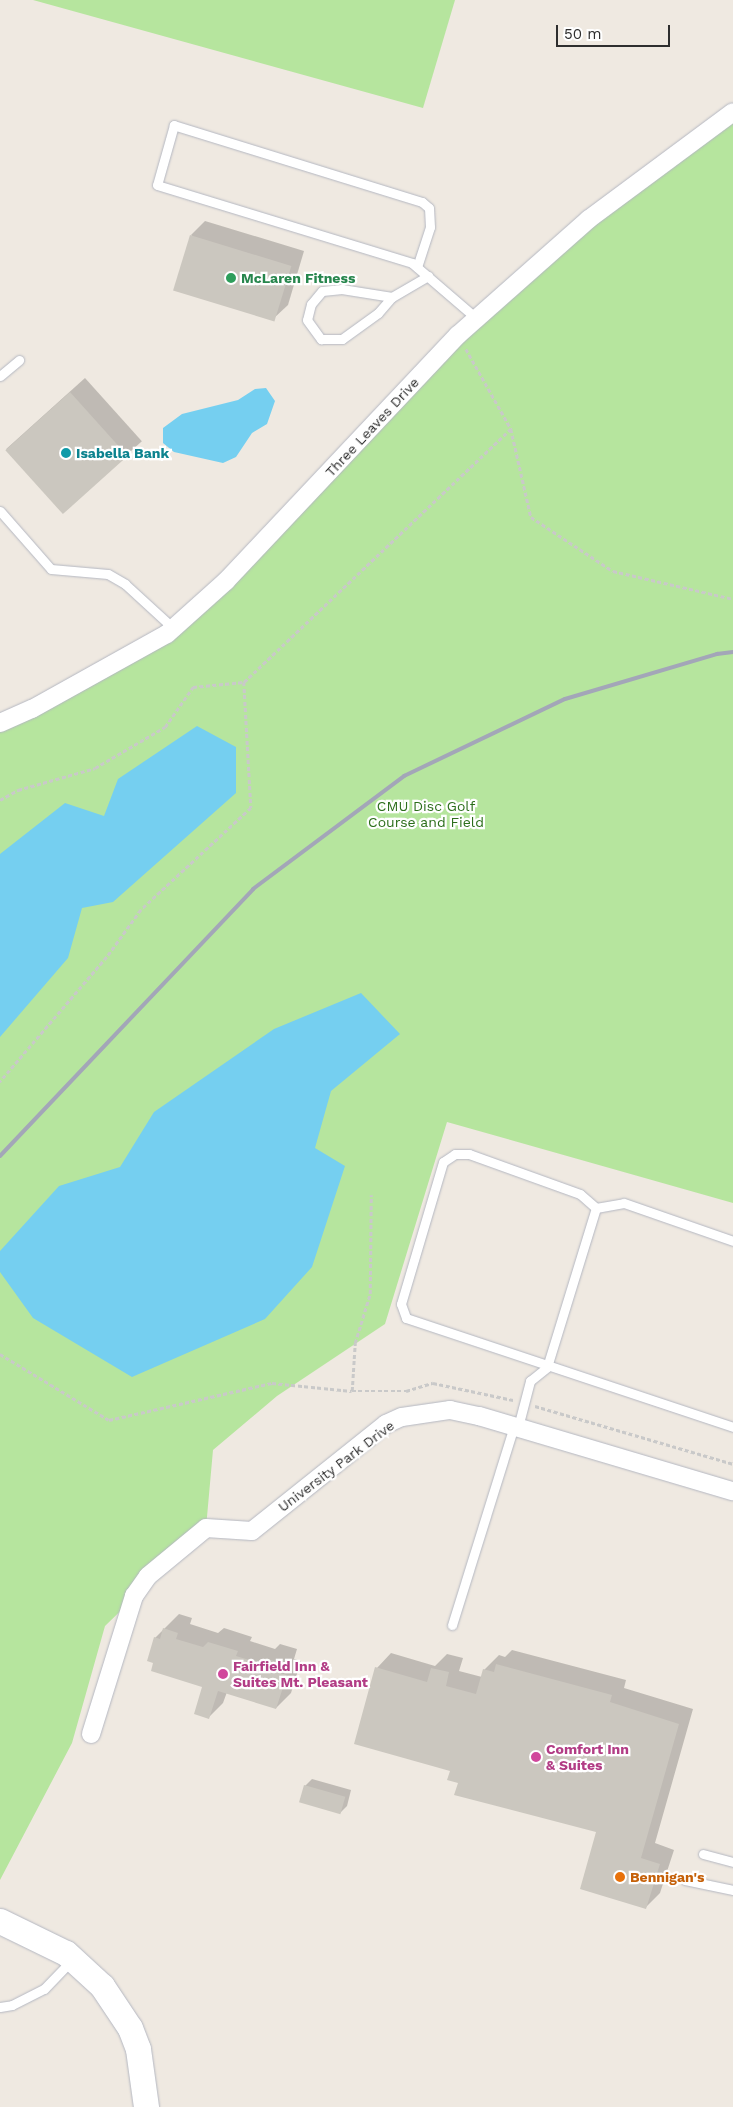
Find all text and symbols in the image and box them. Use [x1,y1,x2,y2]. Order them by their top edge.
scale bar [558,15,672,47]
text: 50 m [564,25,601,43]
place label: McLaren Fitness [241,270,355,286]
marker: McLaren Fitness [225,272,237,284]
street label: Three Leaves Drive [322,374,422,480]
place label: Isabella Bank [76,445,169,461]
marker: Isabella Bank [60,447,72,459]
park label: CMU Disc Golf Course and Field [368,798,484,830]
street label: University Park Drive [274,1417,398,1515]
place label: Fairfield Inn & Suites Mt. Pleasant [233,1658,368,1690]
marker: Fairfield Inn & Suites Mt. Pleasant [217,1668,229,1680]
place label: Comfort Inn & Suites [546,1741,629,1774]
marker: Comfort Inn & Suites [530,1751,542,1763]
place label: Bennigan's [630,1869,704,1885]
marker: Bennigan's [614,1871,626,1883]

